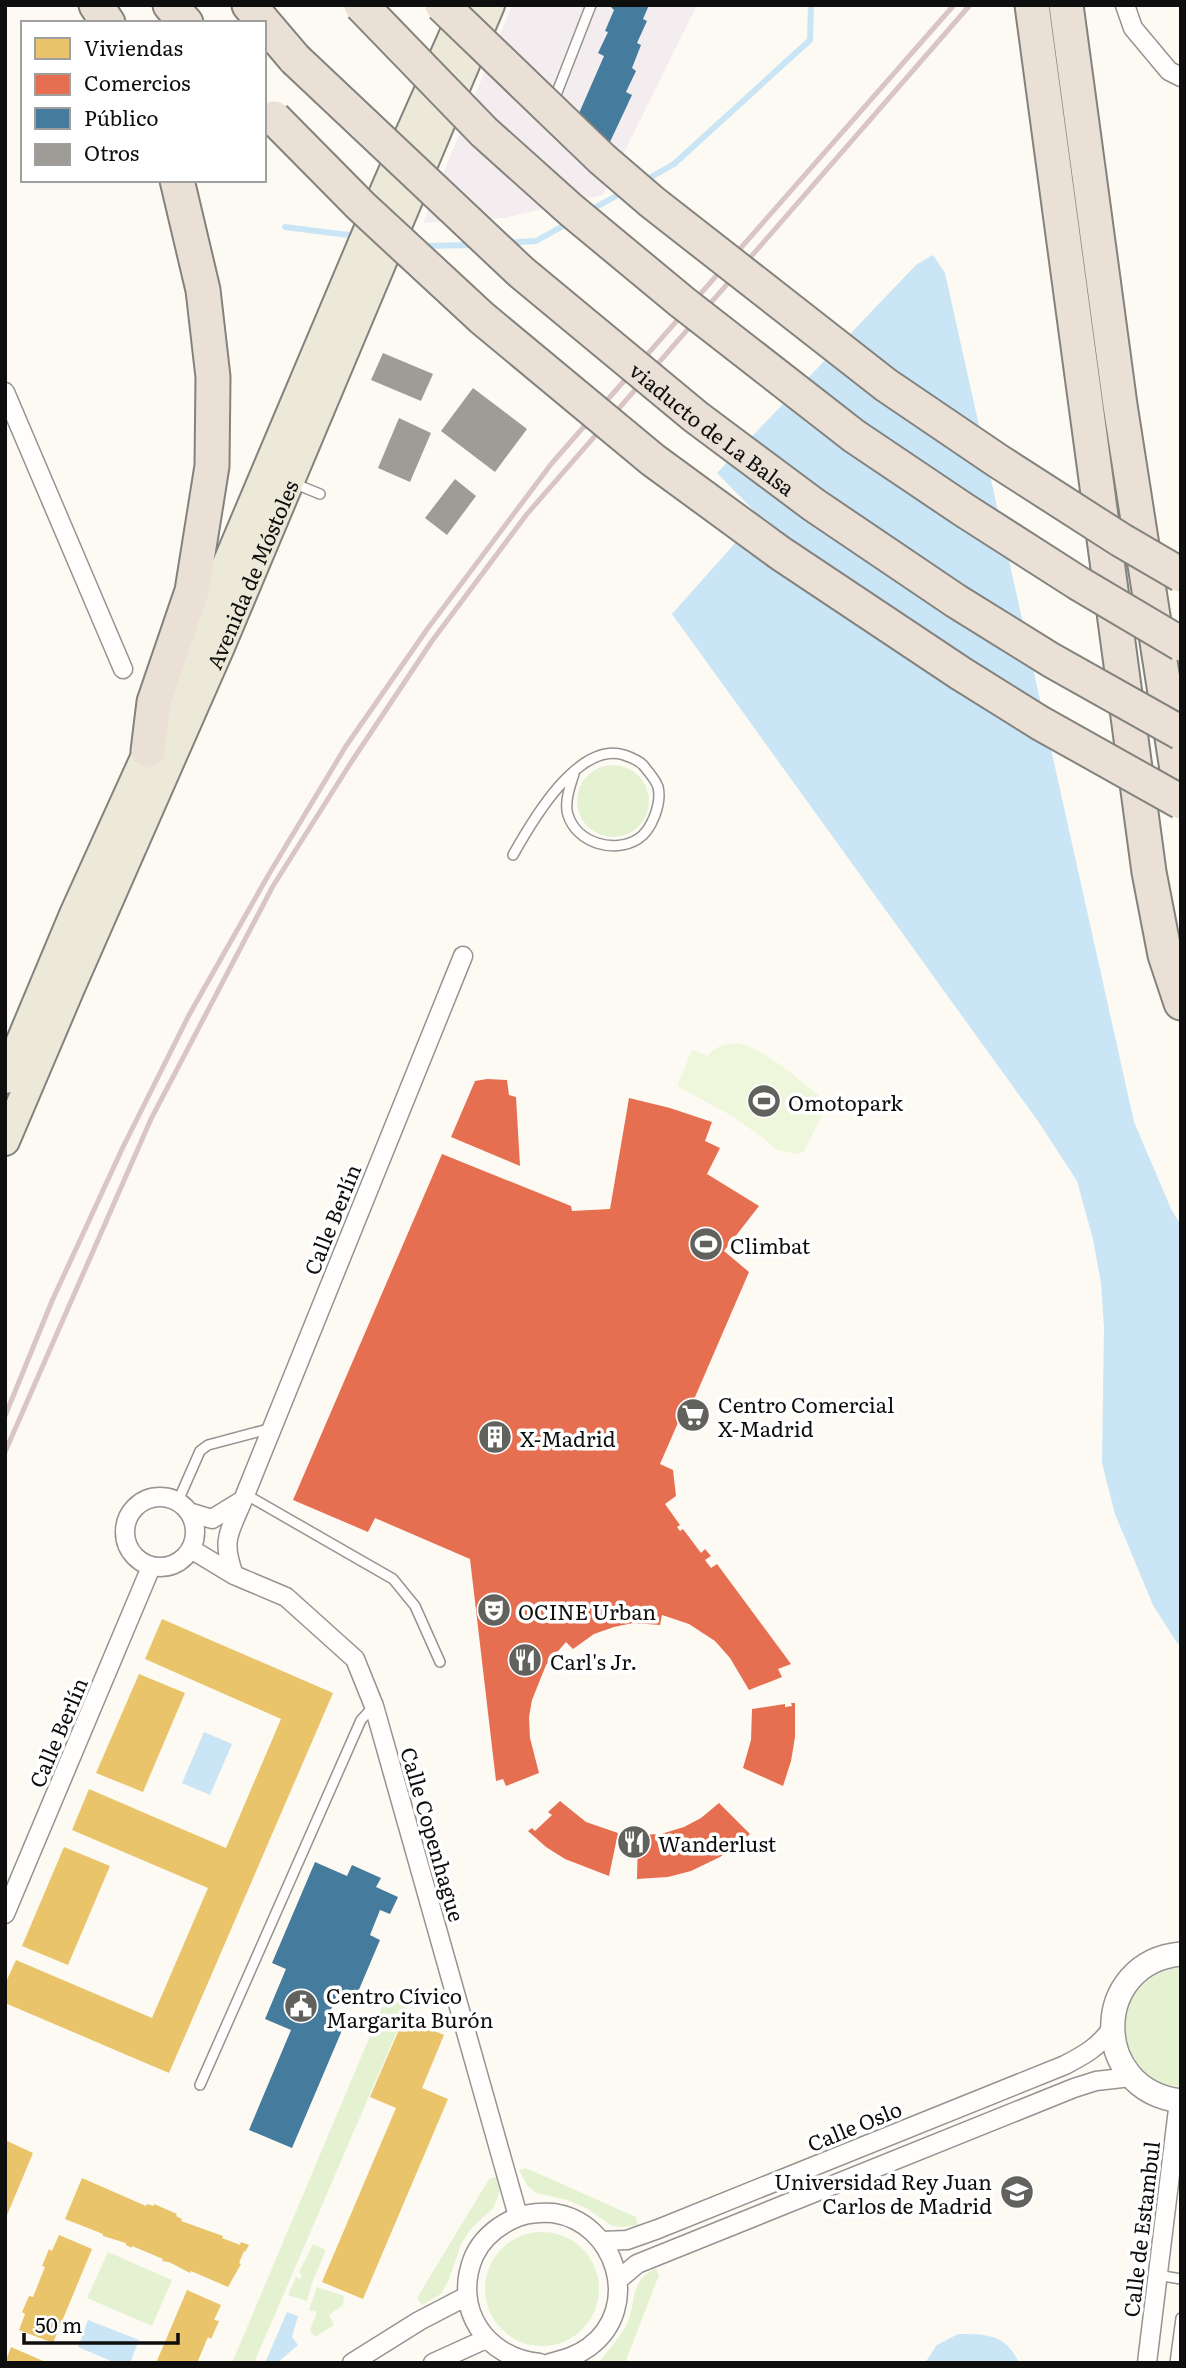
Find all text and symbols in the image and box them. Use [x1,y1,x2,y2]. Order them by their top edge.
legend [21,21,266,182]
text: Viviendas [84,31,183,62]
text: Comercios [84,66,190,97]
text: Público [84,101,159,132]
text: Otros [84,136,139,167]
street label: viaducto de La Balsa [624,354,803,502]
street label: Avenida de Móstoles [197,475,304,673]
sports icon: Omotopark [745,1082,783,1120]
place label: Omotopark [788,1086,903,1117]
street label: Calle Berlín [295,1159,367,1279]
sports icon: Climbat [687,1225,725,1263]
place label: Climbat [730,1229,811,1260]
place label: Centro Comercial X-Madrid [718,1388,894,1443]
supermarket icon: Centro Comercial X-Madrid [674,1396,712,1434]
building icon: X-Madrid [476,1418,514,1456]
place label: X-Madrid [520,1422,616,1453]
theatre icon: OCINE Urban [475,1591,513,1629]
place label: OCINE Urban [518,1595,656,1626]
restaurant icon: Carl's Jr. [506,1641,544,1679]
place label: Carl's Jr. [550,1645,637,1676]
street label: Calle Berlín [20,1672,94,1792]
street label: Calle Copenhague [394,1743,474,1925]
restaurant icon: Wanderlust [615,1823,653,1861]
place label: Wanderlust [658,1827,777,1858]
place label: Centro Cívico Margarita Burón [326,1979,493,2034]
public building icon: Centro Cívico Margarita Burón [282,1987,320,2025]
street label: Calle Oslo [802,2092,906,2158]
street label: Calle de Estambul [1114,2139,1166,2319]
place label: Universidad Rey Juan Carlos de Madrid [774,2165,992,2220]
school or university icon: Universidad Rey Juan Carlos de Madrid [998,2173,1036,2211]
scale bar [24,2302,178,2346]
text: 50 m [35,2308,82,2339]

